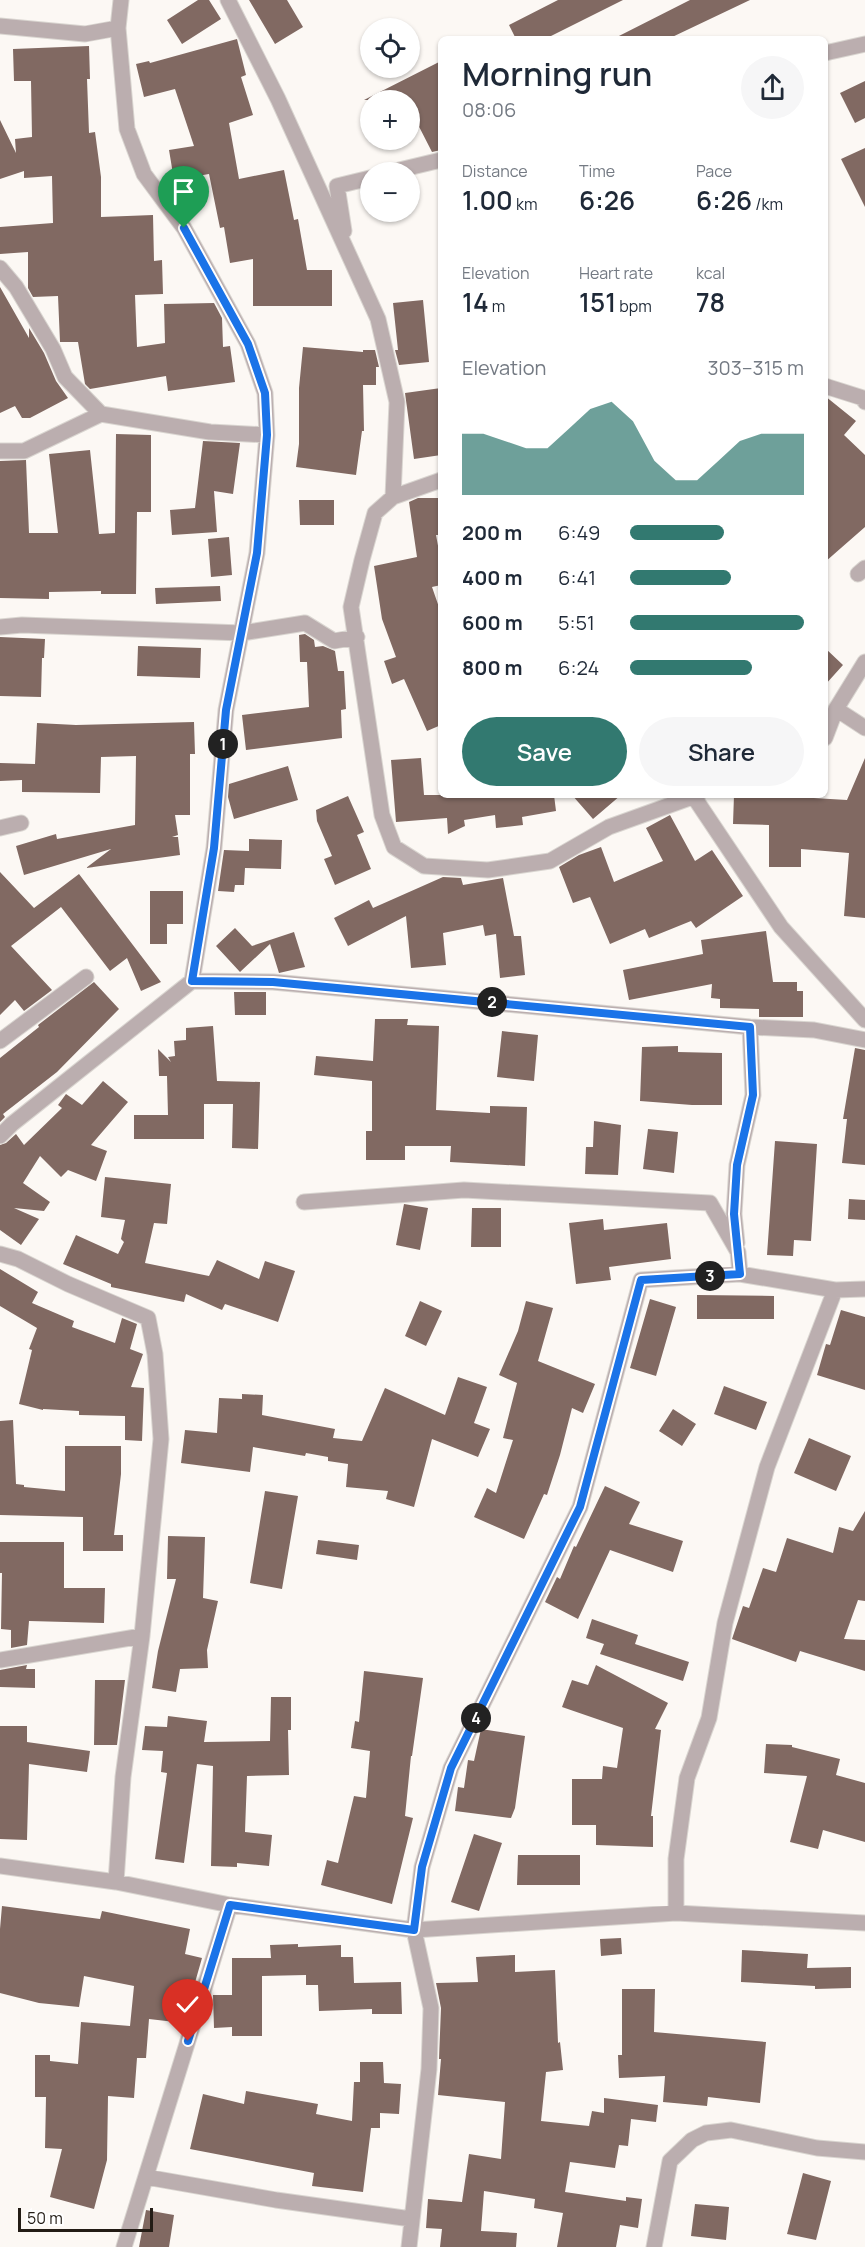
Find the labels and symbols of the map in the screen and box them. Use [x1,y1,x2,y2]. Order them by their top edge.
pin [158,166,209,228]
pin: 1 [208,729,238,759]
pin: 2 [477,987,507,1017]
pin: 3 [695,1261,725,1291]
pin: 4 [461,1703,491,1733]
pin [162,1979,213,2041]
scale bar [18,2205,153,2232]

